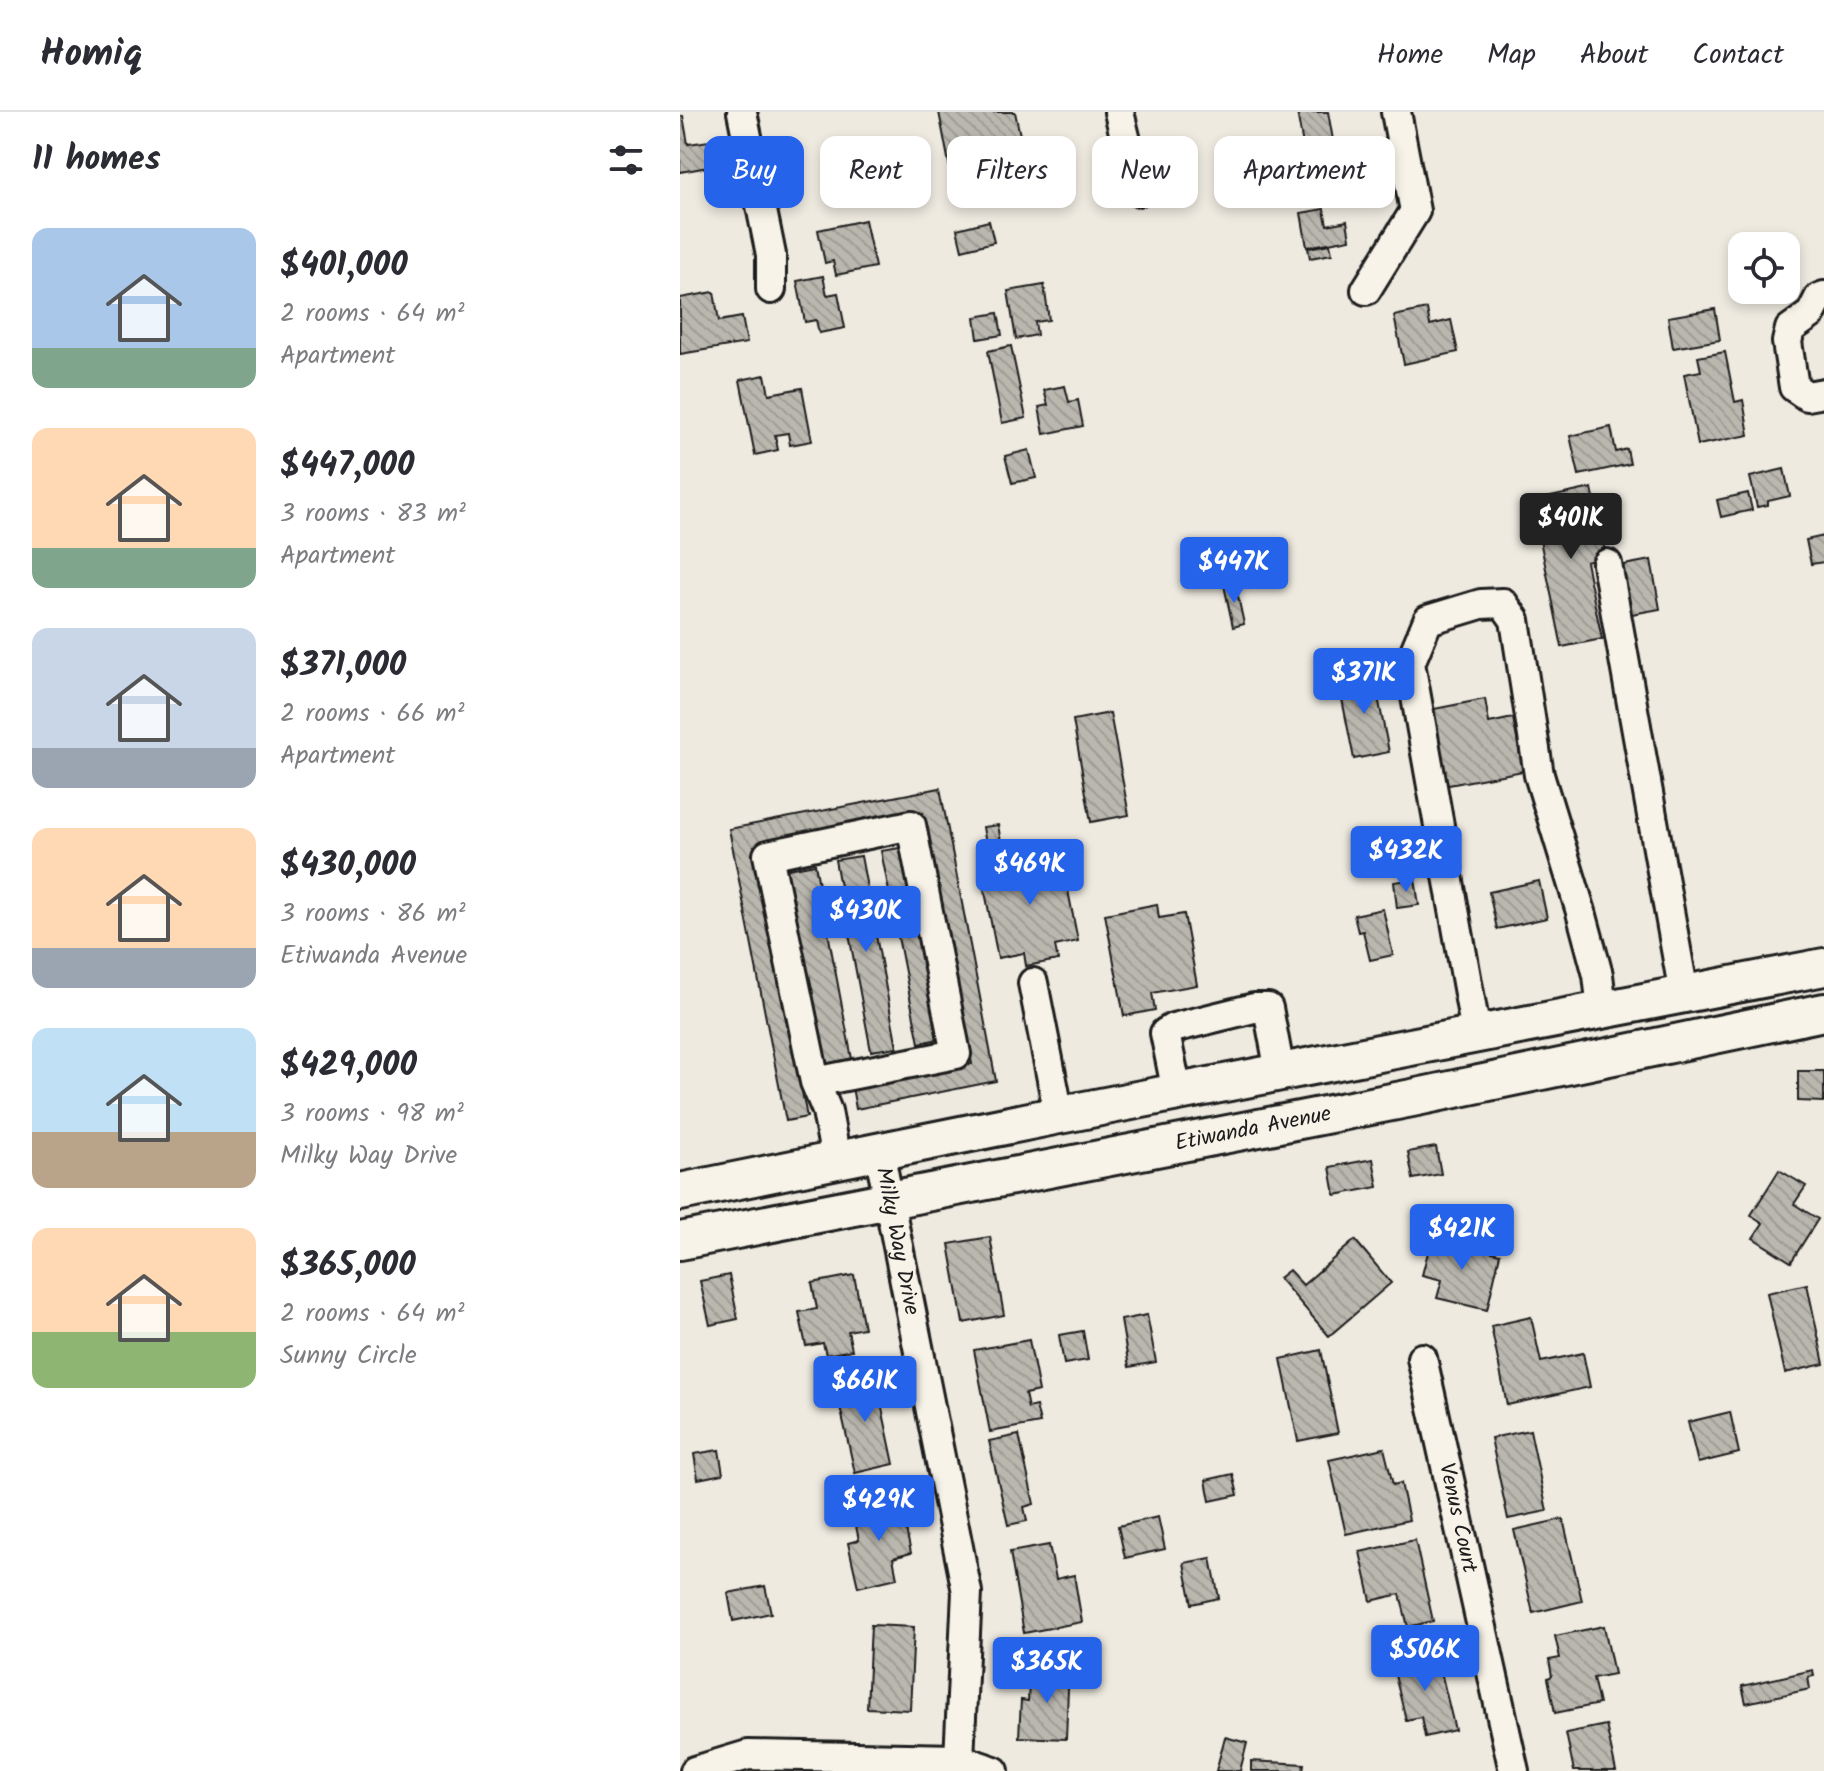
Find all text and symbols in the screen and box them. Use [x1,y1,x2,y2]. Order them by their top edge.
text: Homiq [40,25,143,85]
text: Home [1377,33,1443,78]
text: Map [1487,33,1536,78]
text: About [1580,33,1648,78]
text: Contact [1692,33,1784,78]
text: 11 homes [32,133,161,187]
chip: Buy [704,136,804,208]
chip: Rent [820,136,931,208]
chip: Filters [947,136,1076,208]
chip: New [1092,136,1198,208]
chip: Apartment [1214,136,1395,208]
icon: filters [604,138,648,182]
map controls [1728,232,1800,304]
button: locate [1728,232,1800,304]
text: $401,000 [280,239,408,293]
icon: home [96,260,192,356]
text: 2 rooms · 64 m² [280,293,464,335]
text: Apartment [280,335,395,377]
text: $447,000 [280,439,414,493]
icon: home [96,460,192,556]
text: 3 rooms · 83 m² [280,493,466,535]
pin: $401K [1515,493,1627,561]
text: $401K [1538,498,1604,540]
text: Apartment [280,535,395,577]
pin: $447K [1178,537,1290,605]
text: $447K [1198,542,1270,584]
text: $371,000 [280,639,406,693]
pin: $371K [1308,648,1420,716]
text: $371K [1331,653,1397,695]
icon: home [96,660,192,756]
text: 2 rooms · 66 m² [280,693,465,735]
text: Apartment [280,735,395,777]
pin: $432K [1350,826,1462,894]
text: $432K [1369,831,1443,873]
text: $430,000 [280,839,416,893]
pin: $469K [974,839,1086,907]
text: $469K [994,844,1066,886]
icon: home [96,860,192,956]
pin: $430K [810,886,922,954]
text: $430K [830,891,902,933]
text: 3 rooms · 86 m² [280,893,465,935]
text: Etiwanda Avenue [280,935,467,977]
text: $429,000 [280,1039,417,1093]
icon: home [96,1060,192,1156]
text: 3 rooms · 98 m² [280,1093,464,1135]
street label: Etiwanda Avenue [1172,1097,1334,1161]
text: Milky Way Drive [280,1135,457,1177]
street label: Milky Way Drive [865,1164,929,1318]
pin: $421K [1406,1204,1518,1272]
text: $421K [1428,1209,1496,1251]
text: $365,000 [280,1239,416,1293]
icon: home [96,1260,192,1356]
text: 2 rooms · 64 m² [280,1293,464,1335]
text: Sunny Circle [280,1335,417,1377]
pin: $661K [809,1356,921,1424]
text: $661K [831,1361,899,1403]
street label: Venus Court [1428,1460,1487,1577]
pin: $429K [823,1475,935,1543]
text: $429K [842,1480,916,1522]
pin: $506K [1369,1625,1481,1693]
text: $506K [1389,1630,1461,1672]
pin: $365K [991,1637,1103,1705]
text: $365K [1011,1642,1083,1684]

